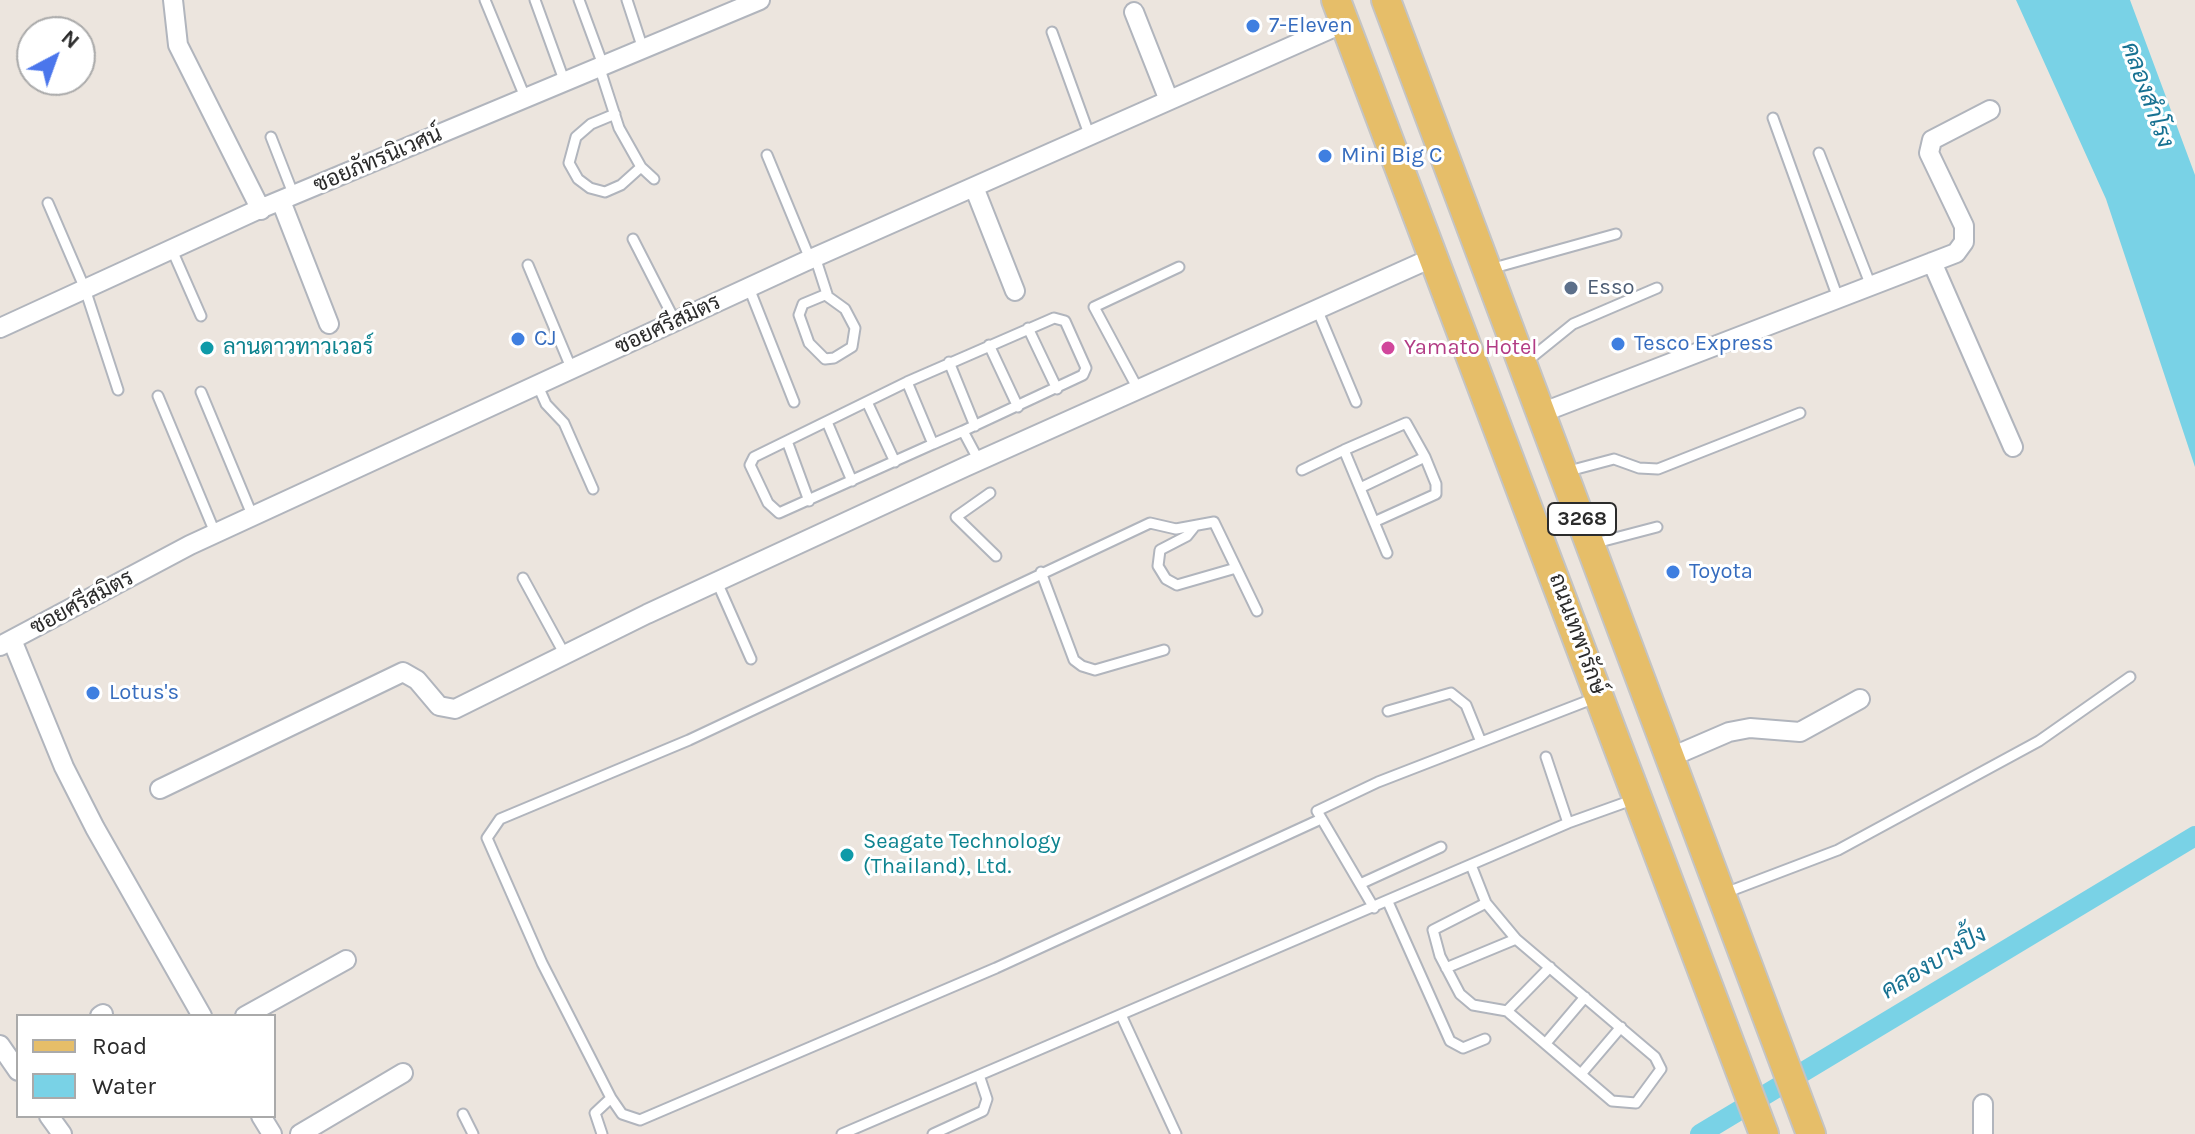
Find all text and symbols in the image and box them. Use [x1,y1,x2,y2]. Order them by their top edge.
place label: 7-Eleven [1269,13,1352,39]
north arrow [16,16,96,96]
marker: 7-Eleven [1244,17,1262,35]
text: N [56,24,85,54]
water label: คลองสำโรง [2115,38,2179,152]
street label: ซอยภัทรนิเวศน์ [310,121,446,199]
place label: Mini Big C [1341,143,1443,169]
marker: Mini Big C [1316,147,1334,165]
place label: Esso [1587,275,1635,301]
marker: Esso [1562,279,1580,297]
street label: ซอยศรีสมิตร [611,289,725,361]
place label: CJ [534,326,556,352]
marker: CJ [509,330,527,348]
place label: Tesco Express [1634,331,1774,357]
place label: ลานดาวทาวเวอร์ [223,335,373,361]
place label: Yamato Hotel [1404,335,1538,361]
marker: Tesco Express [1609,335,1627,353]
marker: ลานดาวทาวเวอร์ [198,339,216,357]
marker: Yamato Hotel [1379,339,1397,357]
road number: 3268 [1548,503,1616,535]
place label: Toyota [1689,559,1753,585]
marker: Toyota [1664,563,1682,581]
street label: ซอยศรีสมิตร [26,565,138,641]
street label: ถนนเทพารักษ์ [1543,570,1611,698]
place label: Lotus's [109,680,179,706]
marker: Lotus's [84,684,102,702]
place label: Seagate Technology (Thailand), Ltd. [863,829,1061,880]
marker: Seagate Technology (Thailand), Ltd. [838,846,856,864]
water label: คลองบางปิ้ง [1876,920,1992,1006]
legend [16,1014,276,1118]
text: Road [92,1032,147,1060]
text: Water [92,1072,156,1100]

